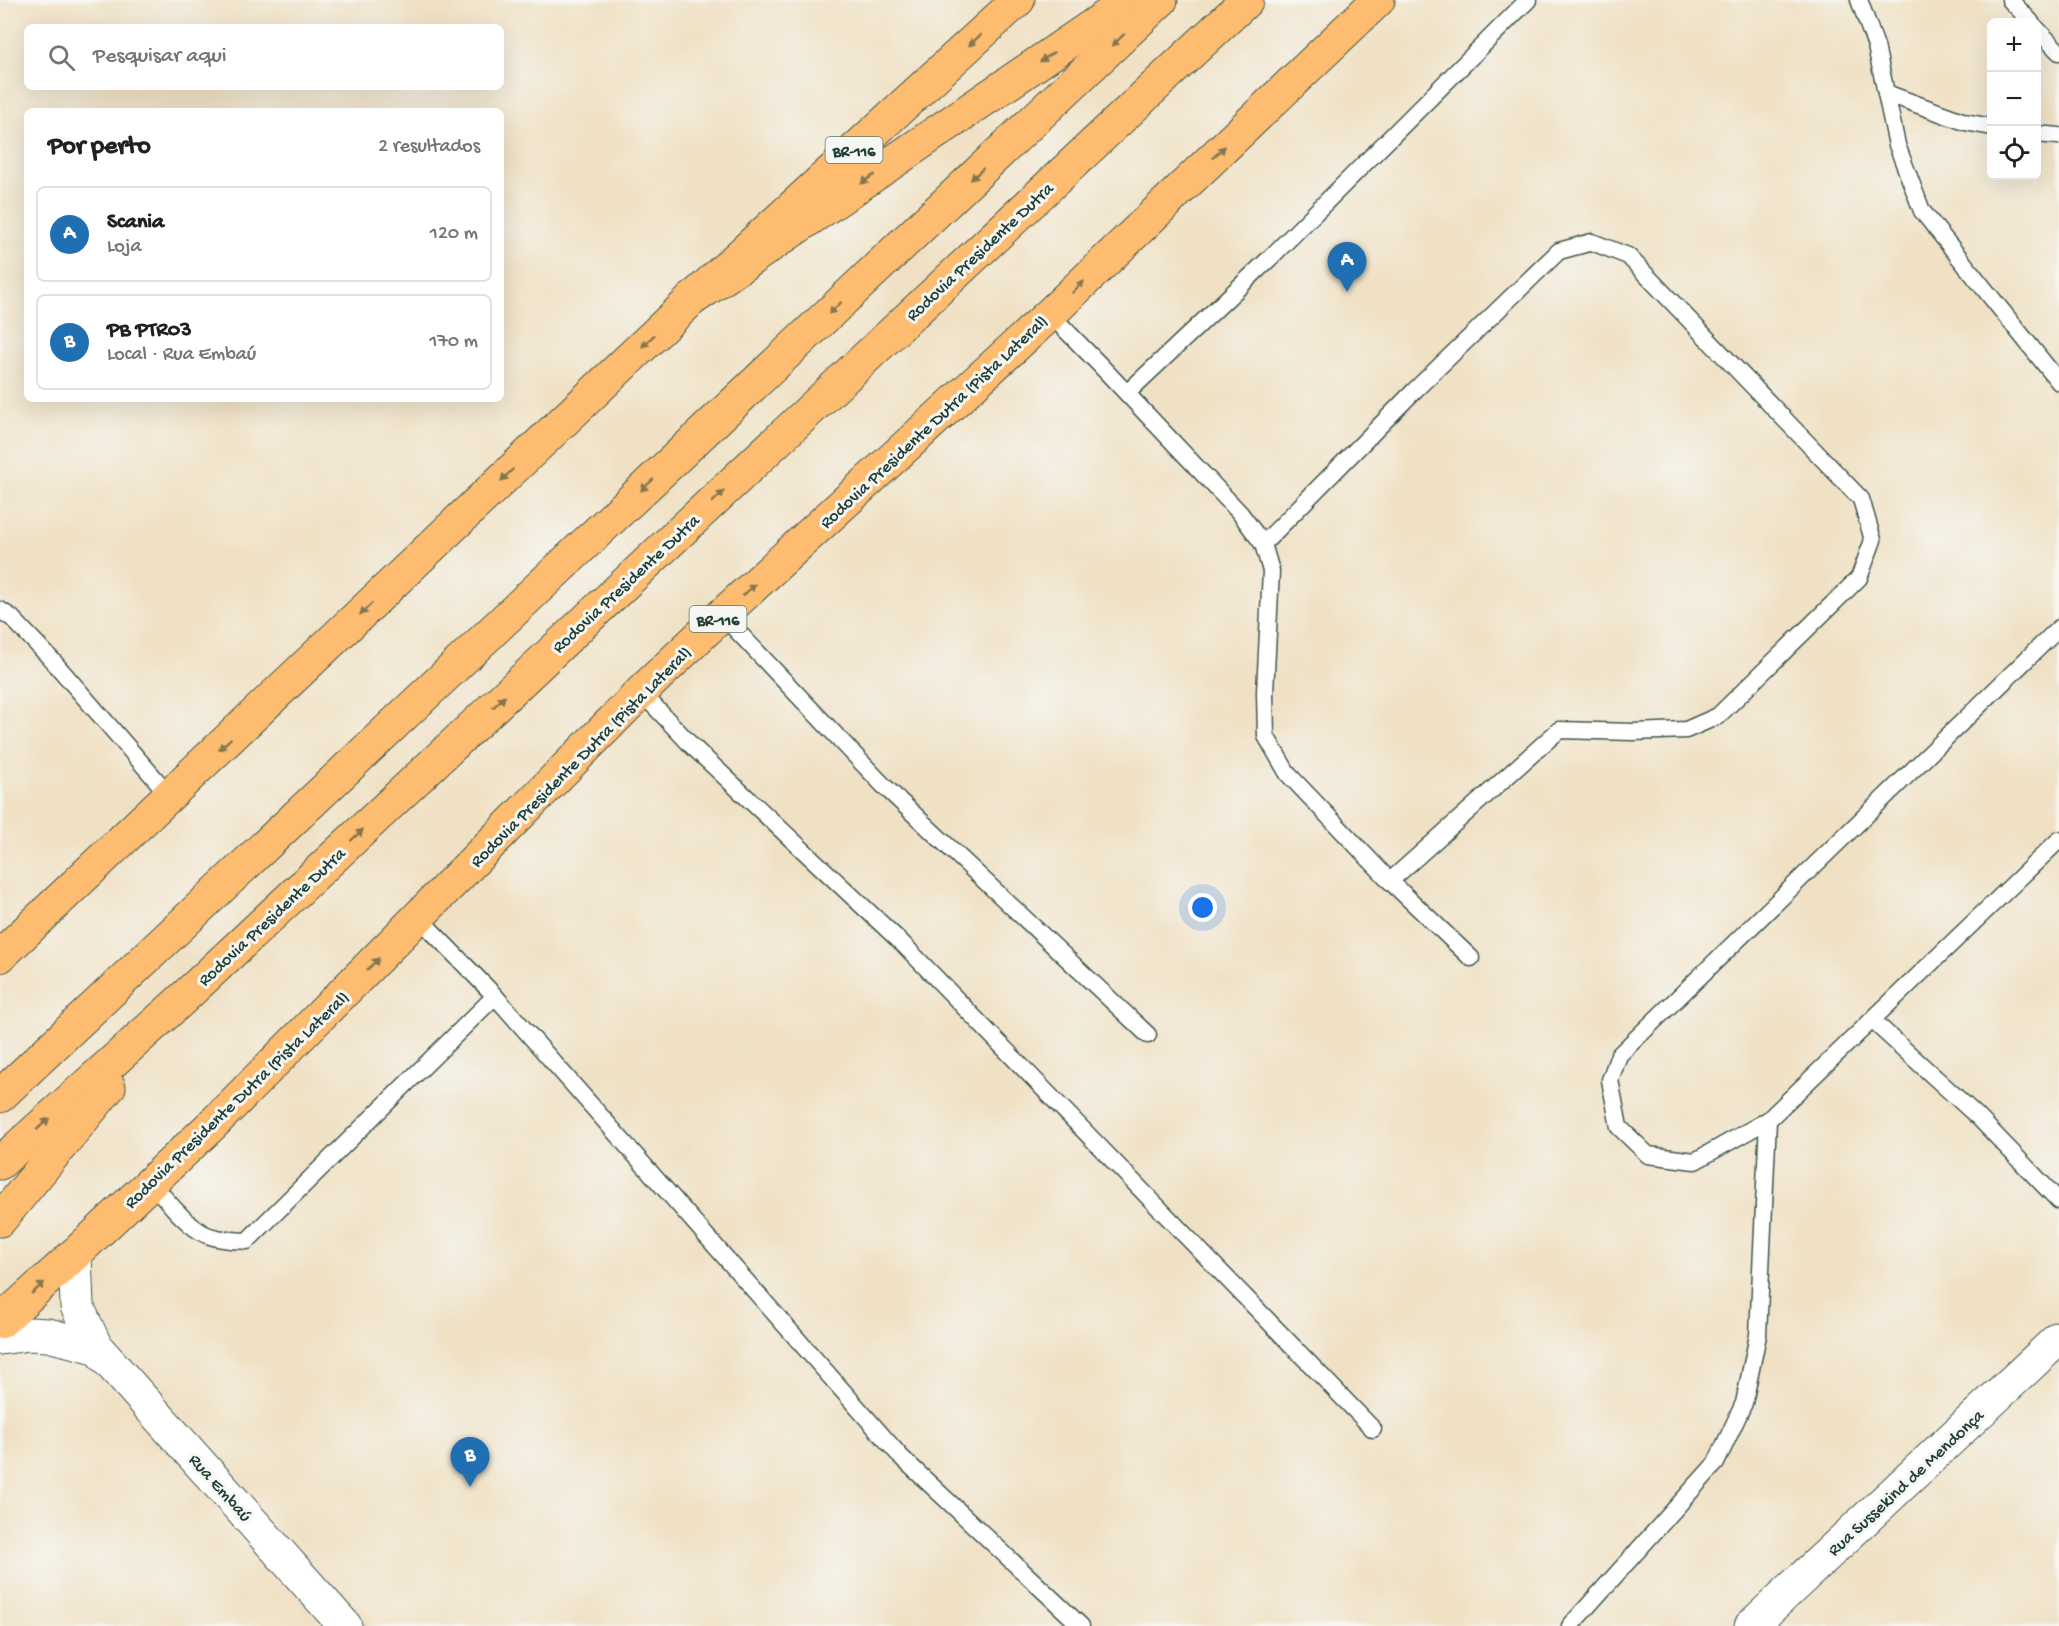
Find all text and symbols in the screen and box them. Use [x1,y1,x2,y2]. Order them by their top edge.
map controls [1987,18,2041,180]
button: + [1987,18,2041,72]
search box [24,24,504,90]
one-way arrow [968,32,982,46]
one-way arrow [1111,33,1126,47]
icon: search [45,41,78,74]
text: Pesquisar aqui [93,44,227,70]
one-way arrow [1039,51,1055,63]
button: − [1987,72,2041,126]
button: locate [1987,126,2041,180]
text: Por perto [48,132,151,163]
text: 2 resultados [378,136,480,159]
road number: BR-116 [826,137,882,163]
one-way arrow [1212,146,1226,160]
one-way arrow [969,167,984,181]
one-way arrow [861,173,877,185]
street label: Rodovia Presidente Dutra [903,178,1060,327]
text: Scania [107,210,164,236]
text: A [64,223,75,246]
text: 120 m [430,223,478,246]
text: Loja [107,236,142,259]
pin: A [1328,242,1366,292]
one-way arrow [1070,281,1085,294]
one-way arrow [827,301,842,315]
street label: Rodovia Presidente Dutra (Pista Lateral) [816,311,1053,534]
text: PB PTR03 [107,318,192,344]
text: B [64,331,75,354]
text: 170 m [429,331,478,354]
one-way arrow [642,333,656,347]
text: Local · Rua Embaú [107,344,256,367]
one-way arrow [500,468,515,482]
one-way arrow [640,478,655,492]
one-way arrow [710,490,724,504]
street label: Rodovia Presidente Dutra [549,510,706,659]
one-way arrow [742,583,757,597]
one-way arrow [359,602,373,616]
road number: BR-116 [690,606,746,632]
street label: Rodovia Presidente Dutra (Pista Lateral) [467,643,697,873]
one-way arrow [491,695,506,709]
one-way arrow [217,737,232,751]
one-way arrow [349,828,364,842]
street label: Rodovia Presidente Dutra [195,843,352,992]
your location [1188,893,1217,922]
one-way arrow [366,957,380,972]
street label: Rodovia Presidente Dutra (Pista Lateral) [121,988,354,1214]
one-way arrow [36,1117,51,1131]
one-way arrow [30,1282,45,1295]
street label: Rua Sussekind de Mendonça [1824,1405,1990,1562]
pin: B [450,1438,490,1487]
street label: Rua Embaú [183,1450,255,1527]

